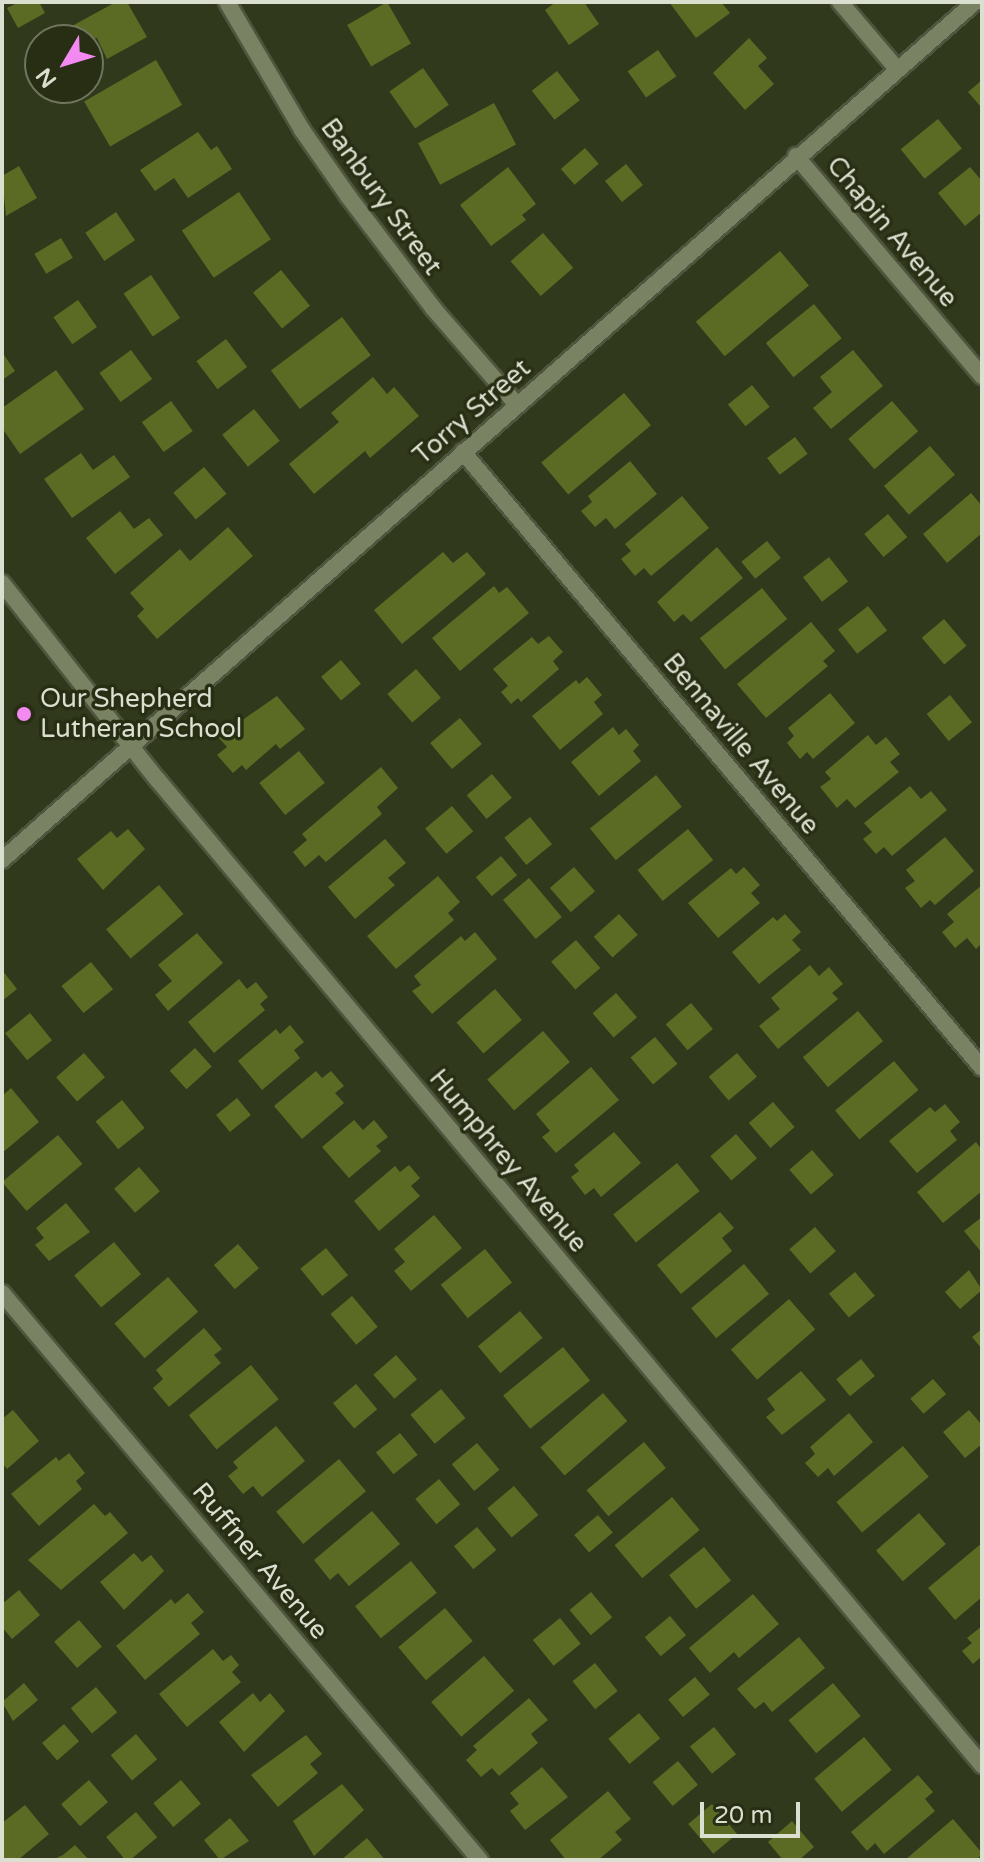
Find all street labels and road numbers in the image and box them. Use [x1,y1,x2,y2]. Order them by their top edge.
street label: Banbury Street [314,113,448,281]
street label: Chapin Avenue [820,150,964,314]
street label: Torry Street [407,353,537,471]
street label: Bennaville Avenue [656,647,826,841]
street label: Humphrey Avenue [422,1063,594,1259]
street label: Ruffner Avenue [185,1476,335,1646]

